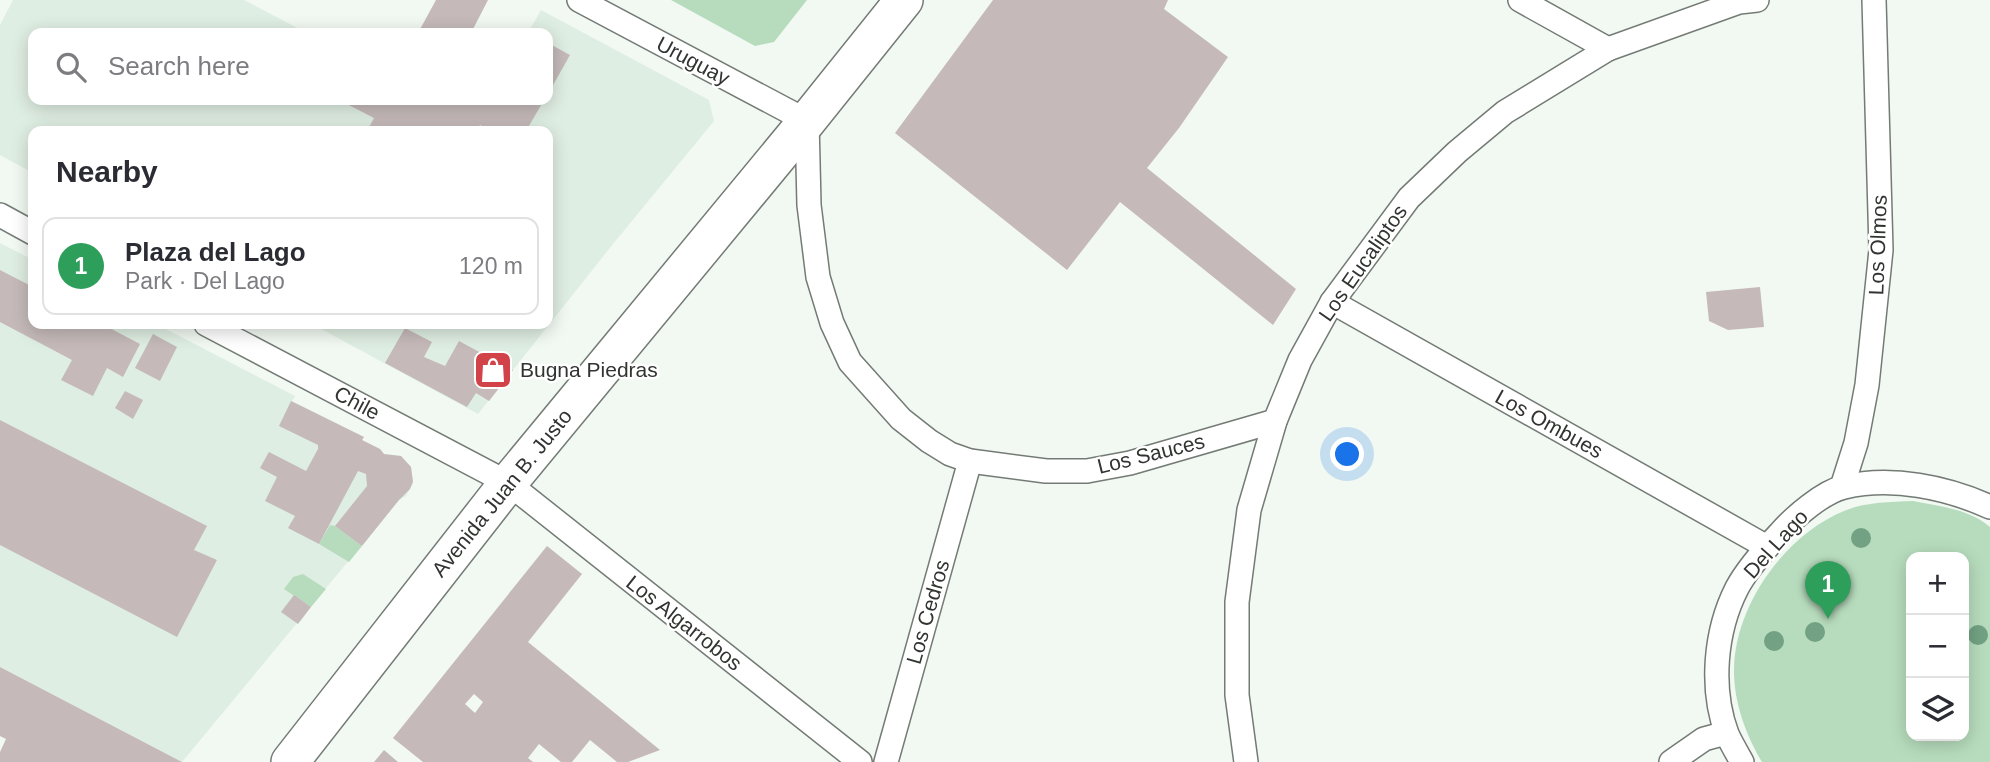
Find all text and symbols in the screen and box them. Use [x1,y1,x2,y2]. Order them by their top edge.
search box [28,28,553,105]
street label: Uruguay [653,32,734,90]
icon: search [52,48,90,86]
text: Search here [108,51,250,81]
text: Nearby [56,155,158,188]
street label: Los Olmos [1864,194,1891,296]
street label: Los Eucaliptos [1314,200,1411,325]
text: Plaza del Lago [125,237,306,267]
text: 1 [75,253,87,279]
text: 120 m [459,253,523,279]
text: Park · Del Lago [125,268,285,294]
shop icon: Bugna Piedras [472,349,514,391]
place label: Bugna Piedras [520,358,658,381]
street label: Chile [331,381,384,424]
street label: Los Ombues [1492,385,1607,462]
street label: Avenida Juan B. Justo [427,404,576,581]
street label: Los Sauces [1095,429,1207,478]
your location [1330,437,1364,471]
street label: Del Lago [1739,505,1812,583]
map controls [1906,552,1969,741]
button: + [1906,552,1969,615]
street label: Los Cedros [902,557,953,667]
pin: 1 [1805,561,1851,619]
street label: Los Algarrobos [622,570,747,675]
button: − [1906,615,1969,678]
button: layers [1906,678,1969,741]

